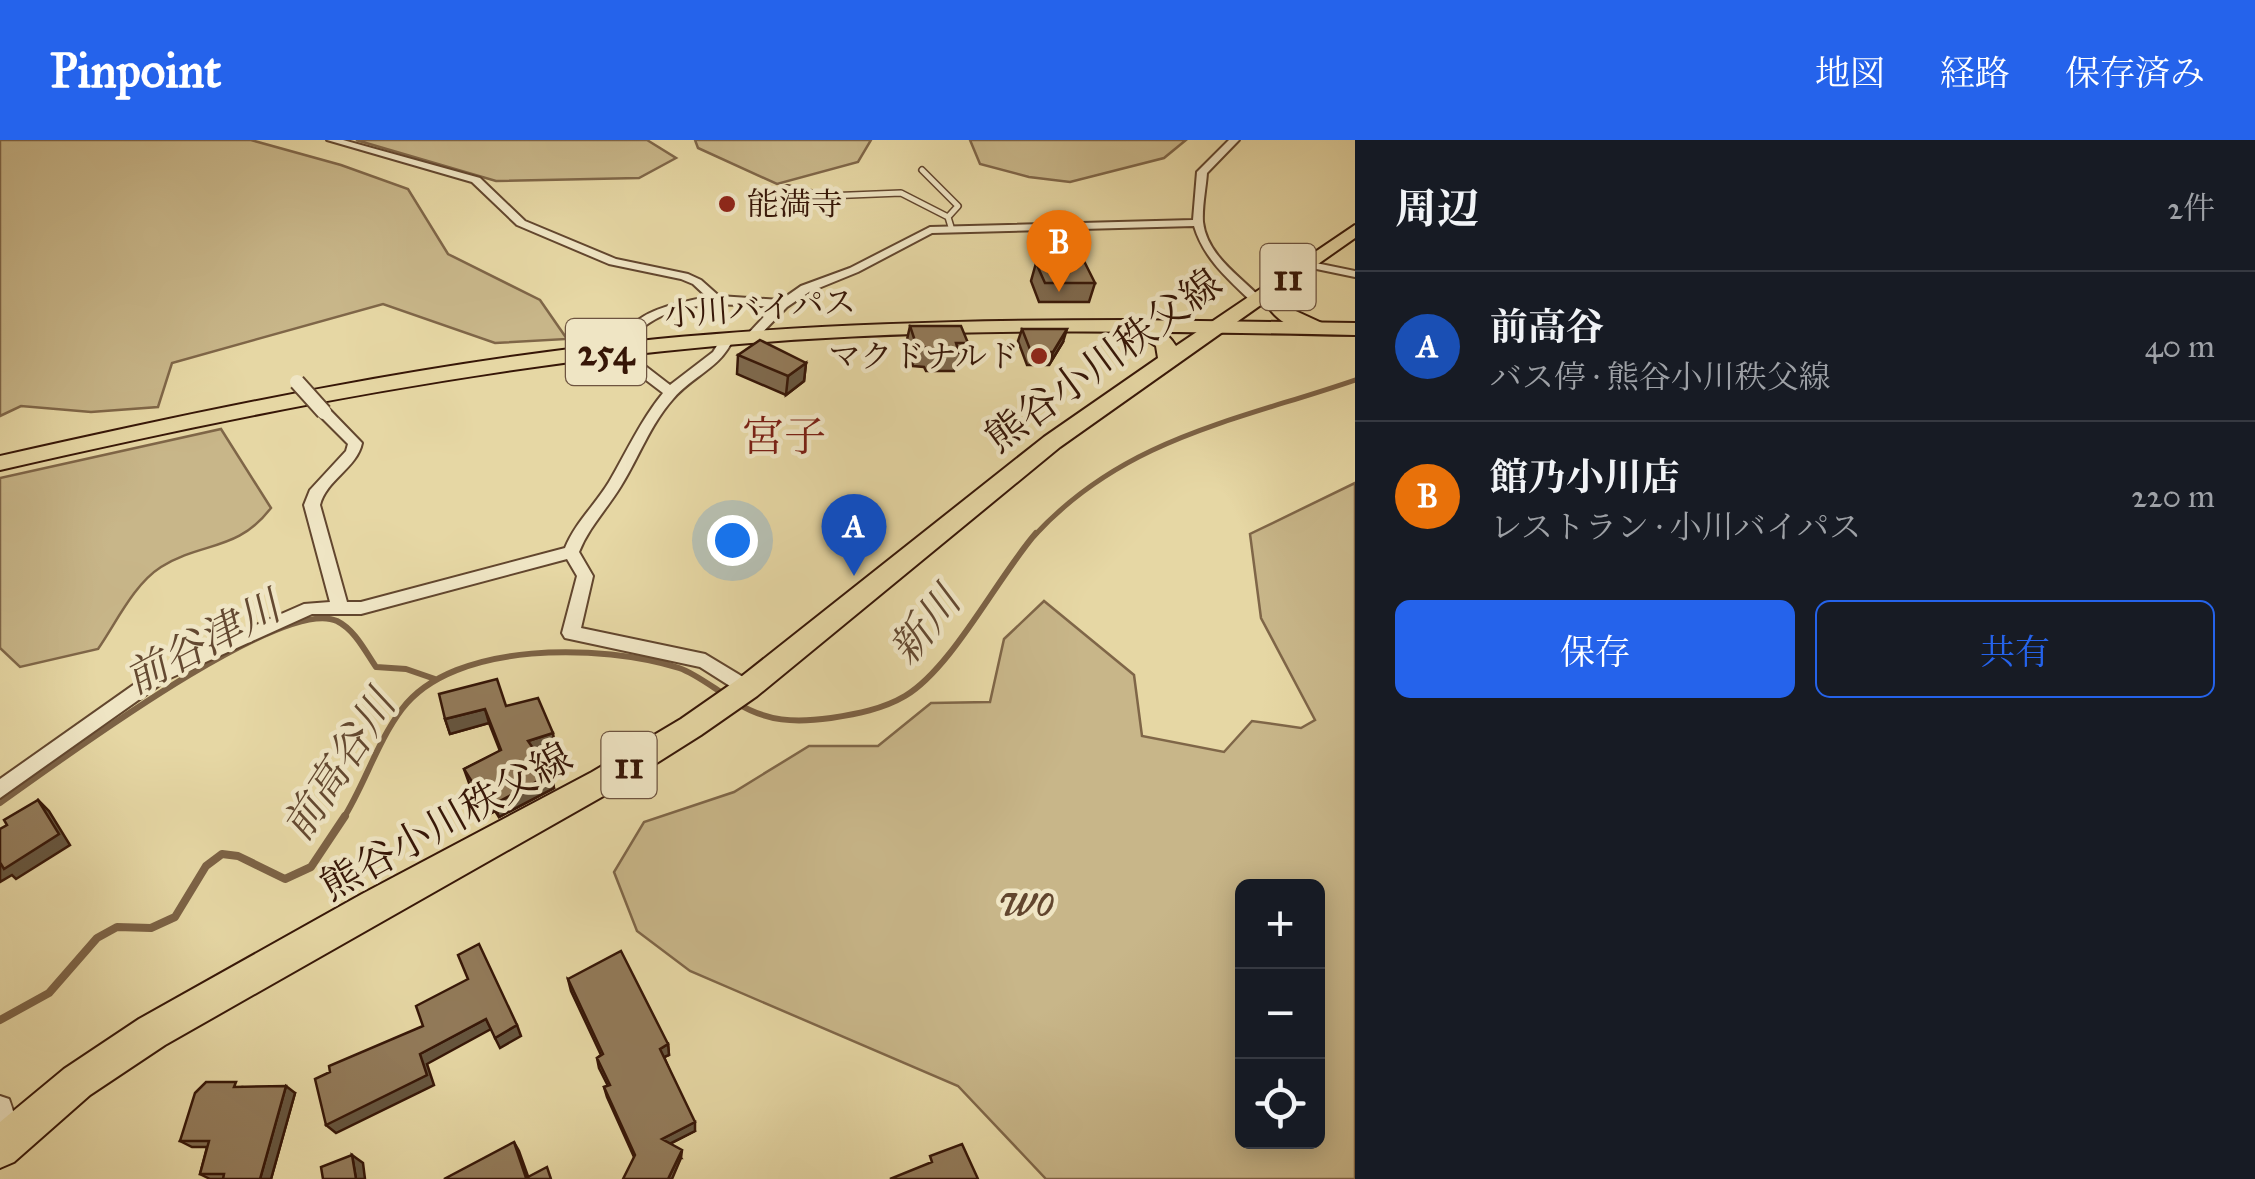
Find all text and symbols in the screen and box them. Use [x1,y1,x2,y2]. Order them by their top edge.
text: Pinpoint [50,41,221,100]
text: 地図 [1815,52,1885,95]
text: 経路 [1940,52,2010,95]
text: 保存済み [2065,52,2205,95]
text: 周辺 [1395,183,1479,235]
place label: 能満寺 [747,185,843,224]
text: 2件 [2167,189,2215,228]
marker: 能満寺 [716,193,738,215]
pin: B [1026,210,1092,292]
road number: 11 [1260,244,1316,310]
street label: 熊谷小川秩父線 [976,258,1231,463]
street label: 小川バイパス [663,282,857,335]
text: 前高谷 [1490,304,1604,350]
road number: 254 [566,319,646,385]
text: A [1417,327,1438,366]
text: 40 m [2145,327,2215,366]
place label: マクドナルド [829,337,1019,376]
marker: マクドナルド [1028,345,1050,367]
text: バス停 · 熊谷小川秩父線 [1490,358,1831,397]
district label: 宮子 [742,411,826,463]
text: 館乃小川店 [1490,454,1680,500]
text: B [1417,477,1438,516]
text: 220 m [2131,477,2215,516]
pin: A [822,494,886,576]
text: レストラン · 小川バイパス [1490,508,1861,547]
your location [707,515,758,566]
water label: 新川 [878,574,974,675]
water label: 前谷津川 [116,579,292,705]
button: 保存 [1395,600,1795,698]
button: 共有 [1815,600,2215,698]
water label: 前高谷川 [271,678,409,850]
street label: 熊谷小川秩父線 [312,732,581,911]
road number: 11 [602,732,656,798]
park label: wo [999,870,1055,929]
map controls [1235,879,1325,1149]
button: + [1235,879,1325,969]
button: − [1235,969,1325,1059]
button: locate [1235,1059,1325,1149]

